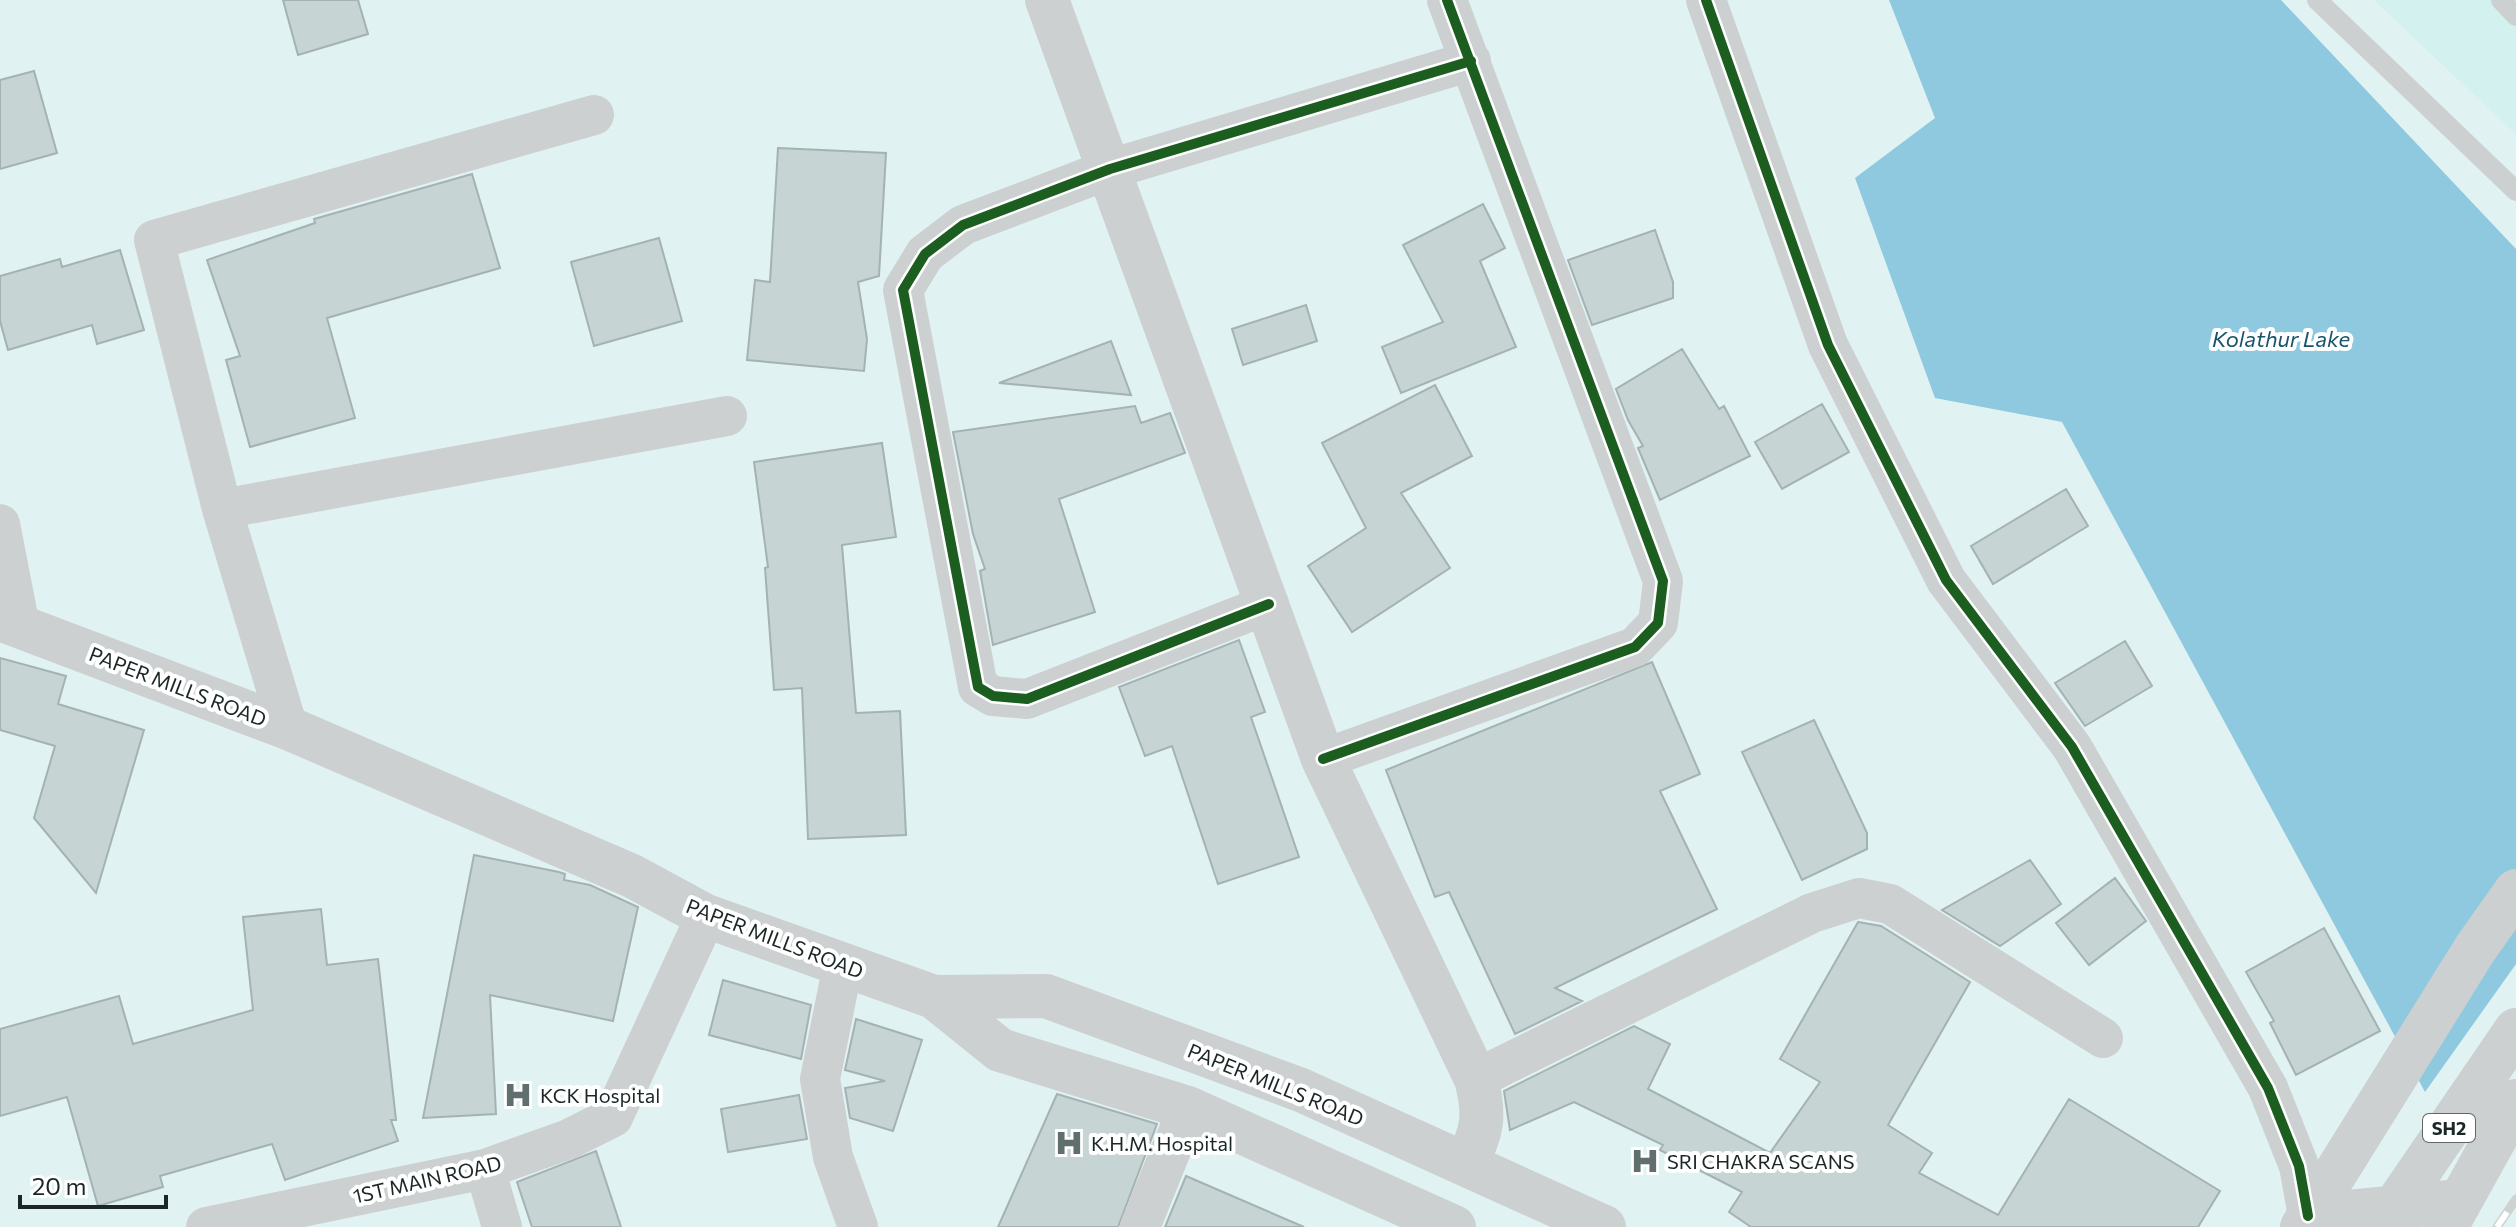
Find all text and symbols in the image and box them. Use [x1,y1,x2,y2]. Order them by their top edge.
water label: Kolathur Lake [2212,325,2350,352]
street label: PAPER MILLS ROAD [86,641,270,731]
street label: PAPER MILLS ROAD [683,893,867,983]
street label: PAPER MILLS ROAD [1185,1038,1367,1130]
hospital icon: KCK Hospital [503,1080,533,1110]
place label: KCK Hospital [540,1083,660,1107]
road number: SH2 [2423,1114,2475,1142]
hospital icon: K.H.M. Hospital [1054,1128,1084,1158]
place label: K.H.M. Hospital [1091,1131,1233,1155]
hospital icon: SRI CHAKRA SCANS [1630,1146,1660,1176]
place label: SRI CHAKRA SCANS [1667,1149,1855,1173]
street label: 1ST MAIN ROAD [350,1150,504,1208]
scale bar [20,1159,166,1209]
text: 20 m [32,1171,86,1200]

